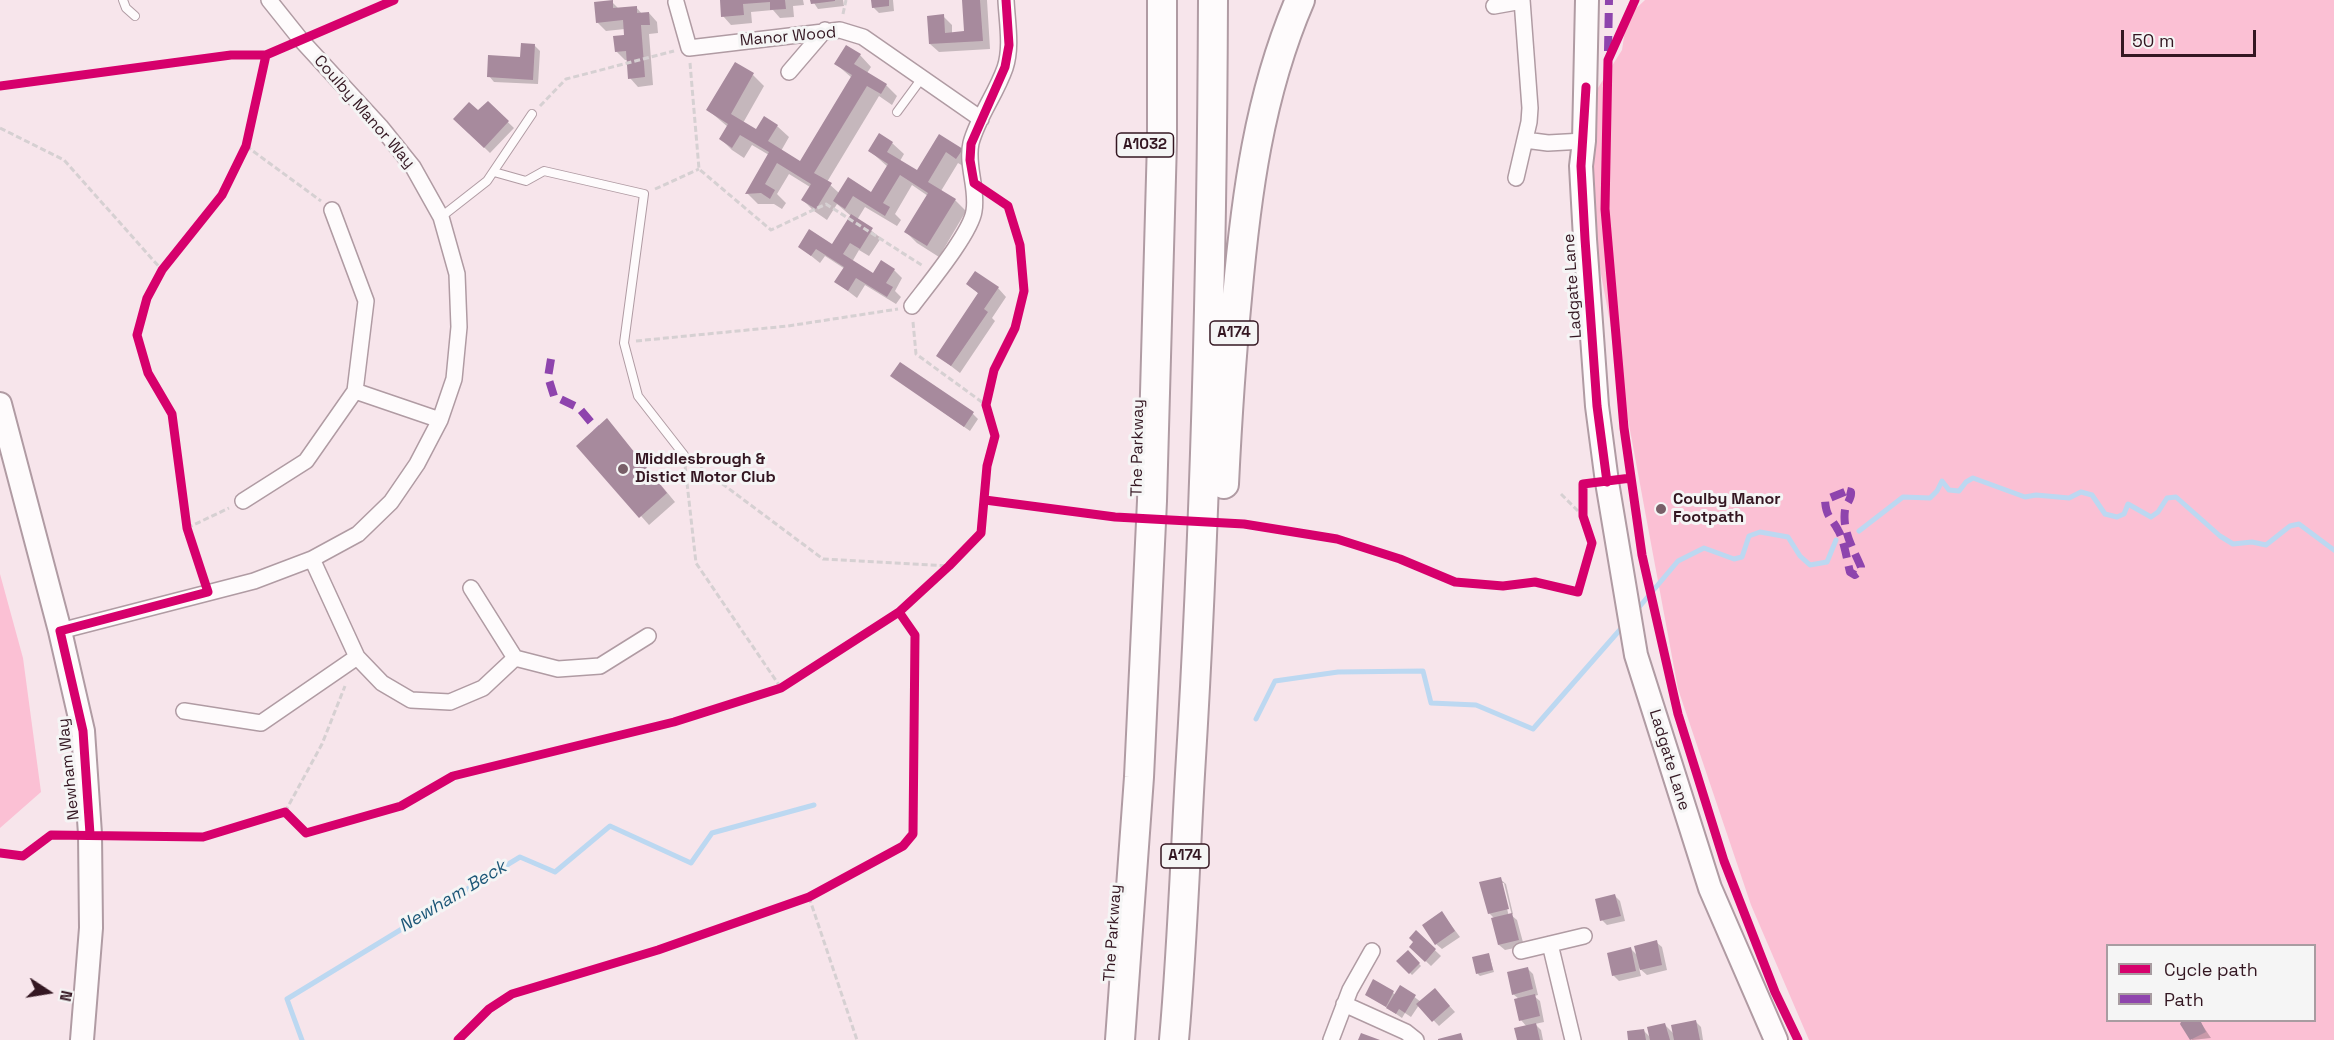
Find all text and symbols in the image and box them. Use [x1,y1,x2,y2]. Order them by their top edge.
scale bar [2124,18,2259,56]
street label: Manor Wood [739,23,837,51]
text: 50 m [2132,29,2174,52]
street label: Coulby Manor Way [310,52,418,172]
road number: A1032 [1116,133,1174,157]
street label: Ladgate Lane [1560,233,1586,339]
road number: A174 [1210,321,1258,345]
street label: The Parkway [1128,399,1148,497]
place label: Middlesbrough & Distict Motor Club [635,450,776,488]
marker: Middlesbrough & Distict Motor Club [616,462,630,476]
place label: Coulby Manor Footpath [1673,490,1781,528]
marker: Coulby Manor Footpath [1654,502,1668,516]
street label: Ladgate Lane [1644,707,1694,813]
street label: Newham Way [54,717,84,821]
road number: A174 [1161,844,1209,868]
water label: Newham Beck [395,856,511,938]
street label: The Parkway [1100,884,1126,982]
legend [2106,944,2316,1022]
text: Cycle path [2164,958,2258,981]
north arrow [18,962,78,1022]
text: N [55,988,77,1003]
text: Path [2164,988,2204,1011]

